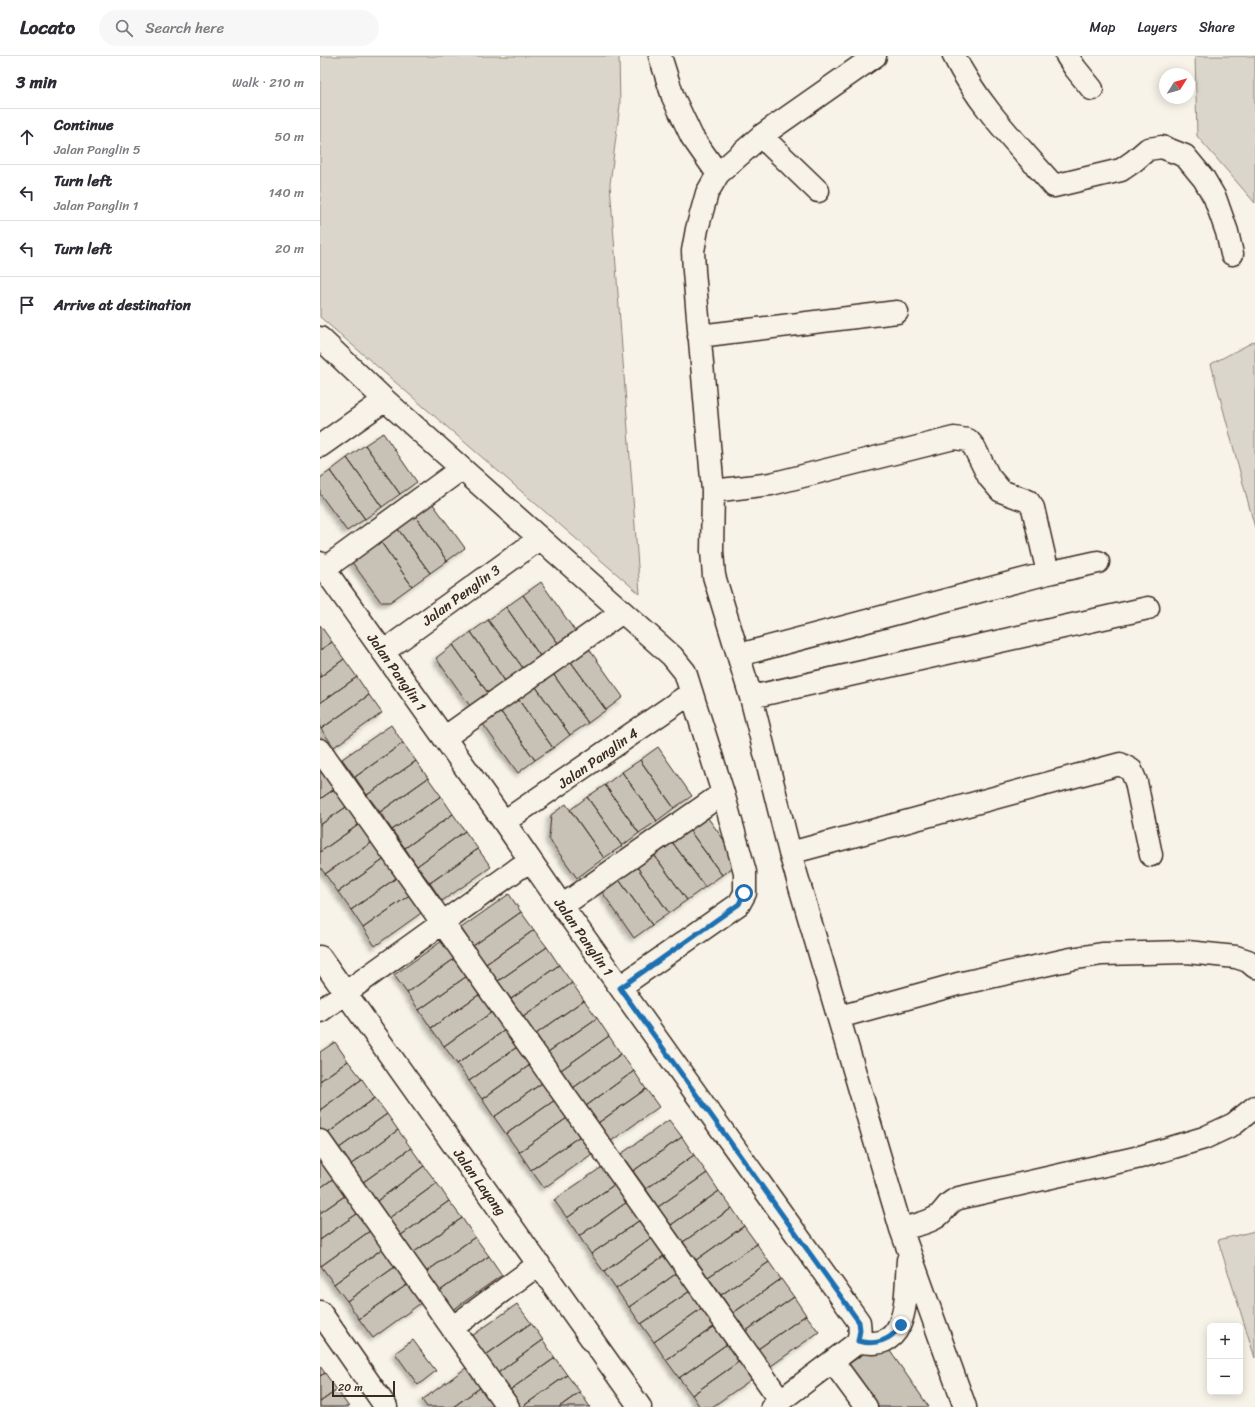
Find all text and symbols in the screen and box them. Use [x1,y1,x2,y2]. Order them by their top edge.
search box [99,10,379,46]
text: Locato [20,11,75,44]
text: Search here [145,15,224,41]
text: Map [1090,15,1115,40]
text: Layers [1137,15,1177,40]
text: Share [1199,15,1235,40]
icon: search [113,17,135,39]
text: 3 min [16,67,57,97]
north arrow [1159,68,1195,104]
text: Walk · 210 m [232,71,304,94]
text: Continue [54,112,114,138]
text: 50 m [274,125,304,148]
icon: ahead [16,126,38,148]
text: Jalan Panglin 5 [54,138,141,161]
text: Turn left [54,168,112,194]
text: 140 m [269,181,304,204]
icon: left [16,182,38,204]
text: Jalan Panglin 1 [54,194,138,217]
text: Turn left [54,236,112,262]
text: 20 m [275,237,304,260]
icon: left [16,238,38,260]
text: Arrive at destination [54,292,191,318]
icon: arrive [16,294,38,316]
street label: Jalan Penglin 3 [416,558,506,633]
street label: Jalan Panglin 1 [360,627,433,717]
street label: Jalan Panglin 4 [552,721,644,796]
route start [735,884,753,902]
street label: Jalan Panglin 1 [547,892,620,982]
street label: Jalan Layang [446,1143,513,1221]
route end [892,1316,910,1334]
map controls [1207,1323,1243,1395]
button: + [1207,1323,1243,1359]
button: − [1207,1359,1243,1395]
text: 20 m [338,1378,363,1397]
scale bar [332,1379,395,1398]

